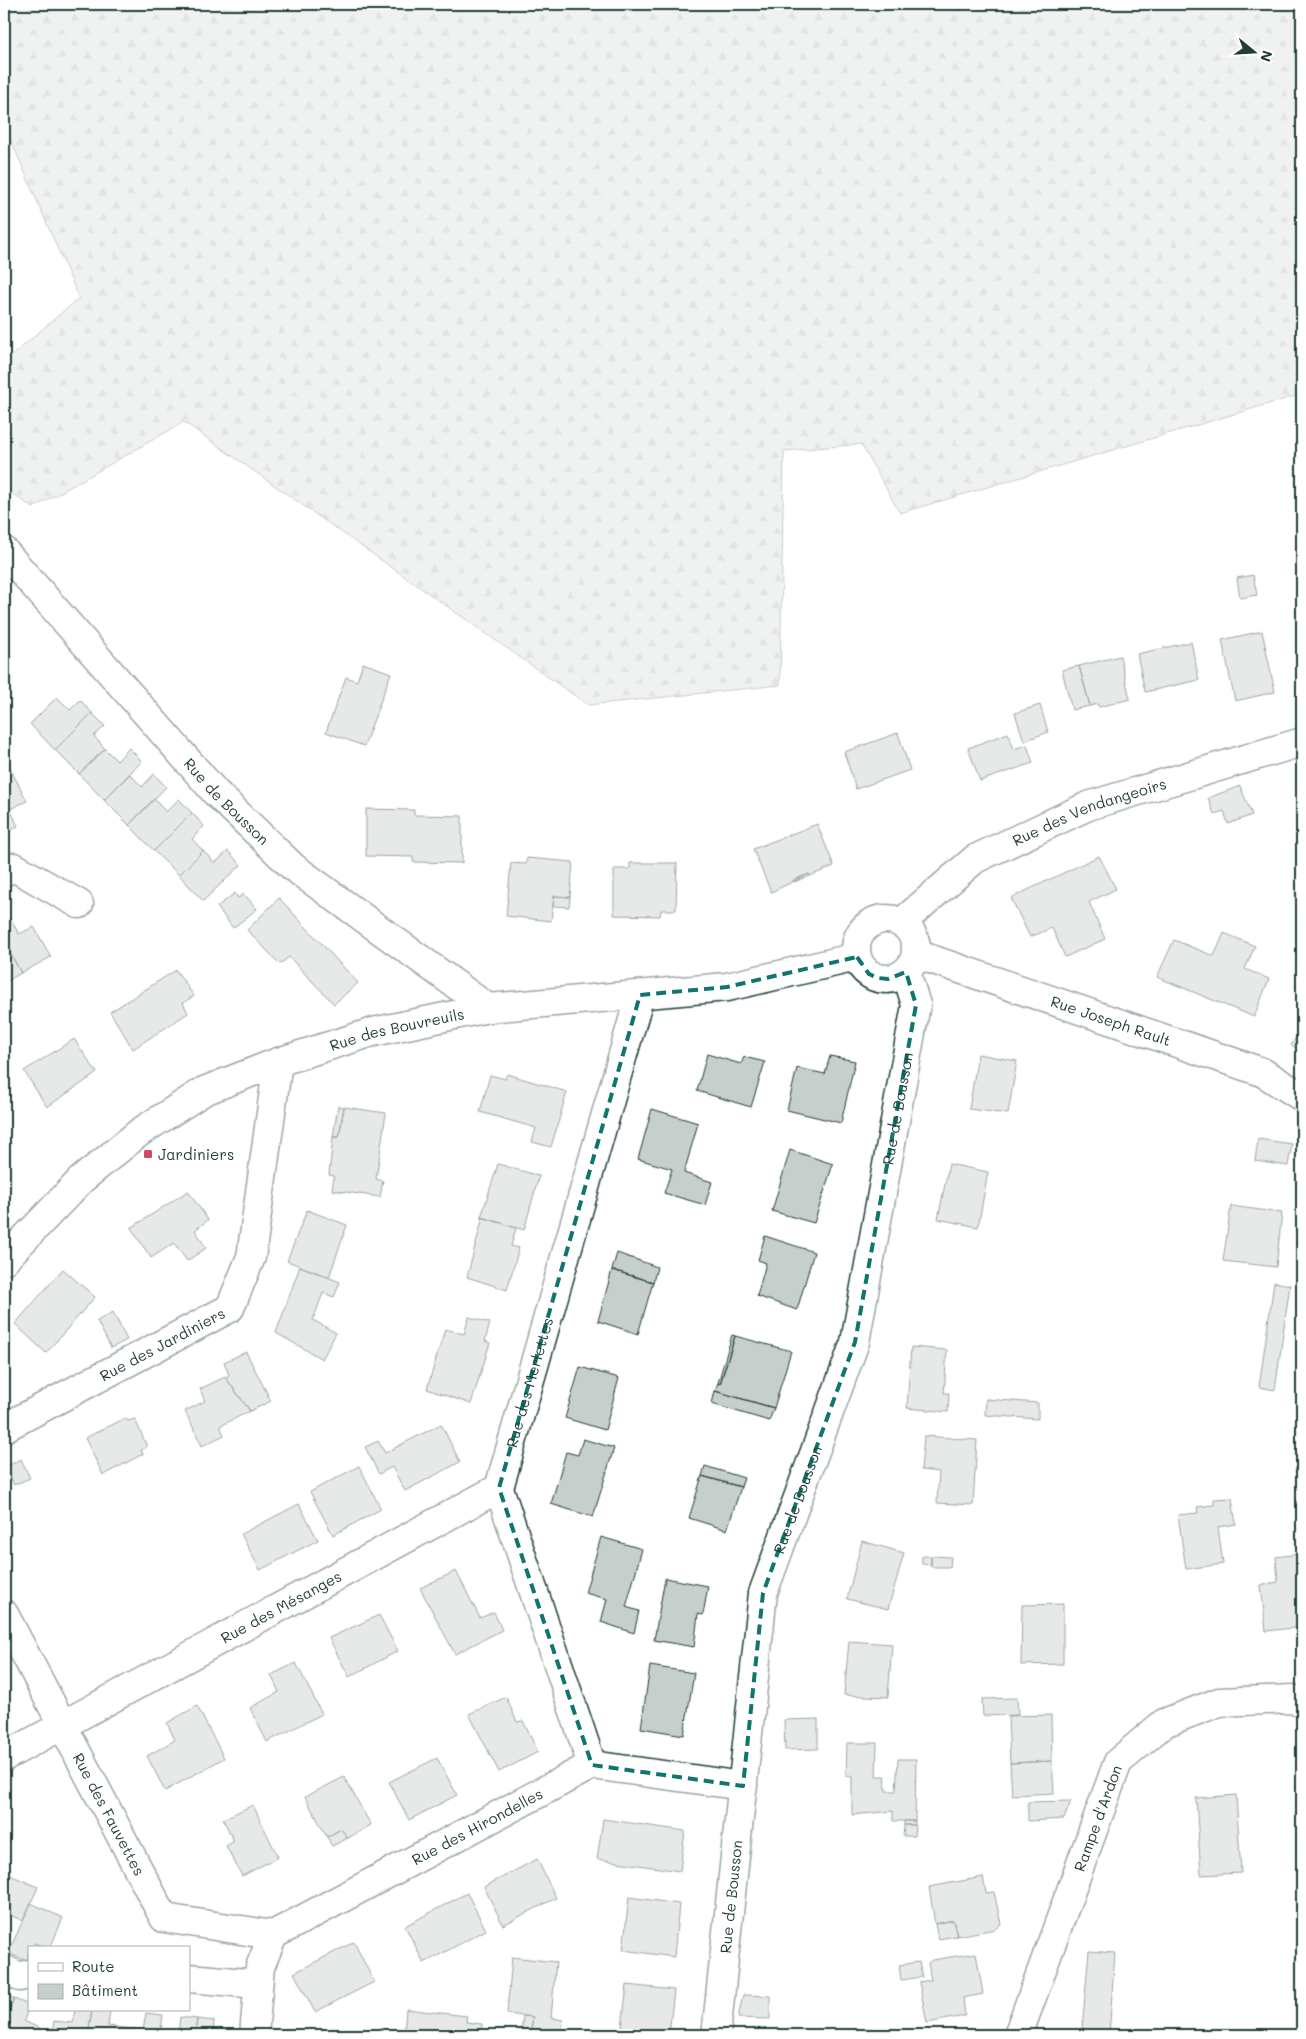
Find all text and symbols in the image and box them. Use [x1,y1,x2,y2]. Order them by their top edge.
north arrow [1228,28,1278,78]
text: N [1256,48,1278,64]
street label: Rue de Bousson [180,754,274,849]
street label: Rue des Vendangeoirs [1009,773,1169,850]
street label: Rue Joseph Rault [1048,991,1174,1050]
street label: Rue des Bouvreuils [327,1003,466,1055]
street label: Rue de Bousson [877,1051,917,1166]
place label: Jardiniers [158,1144,234,1164]
marker: Jardiniers [142,1148,154,1160]
street label: Rue des Jardiniers [96,1303,228,1386]
street label: Rue des Merlettes [501,1315,557,1450]
street label: Rue de Bousson [768,1443,826,1556]
street label: Rue des Mésanges [217,1566,345,1648]
street label: Rue des Fauvettes [69,1749,150,1879]
street label: Rampe d'Ardon [1069,1762,1126,1874]
street label: Rue des Hirondelles [408,1783,546,1869]
street label: Rue de Bousson [715,1839,747,1954]
legend [28,1946,190,2012]
text: Route [72,1956,115,1976]
text: Bâtiment [72,1980,138,2000]

